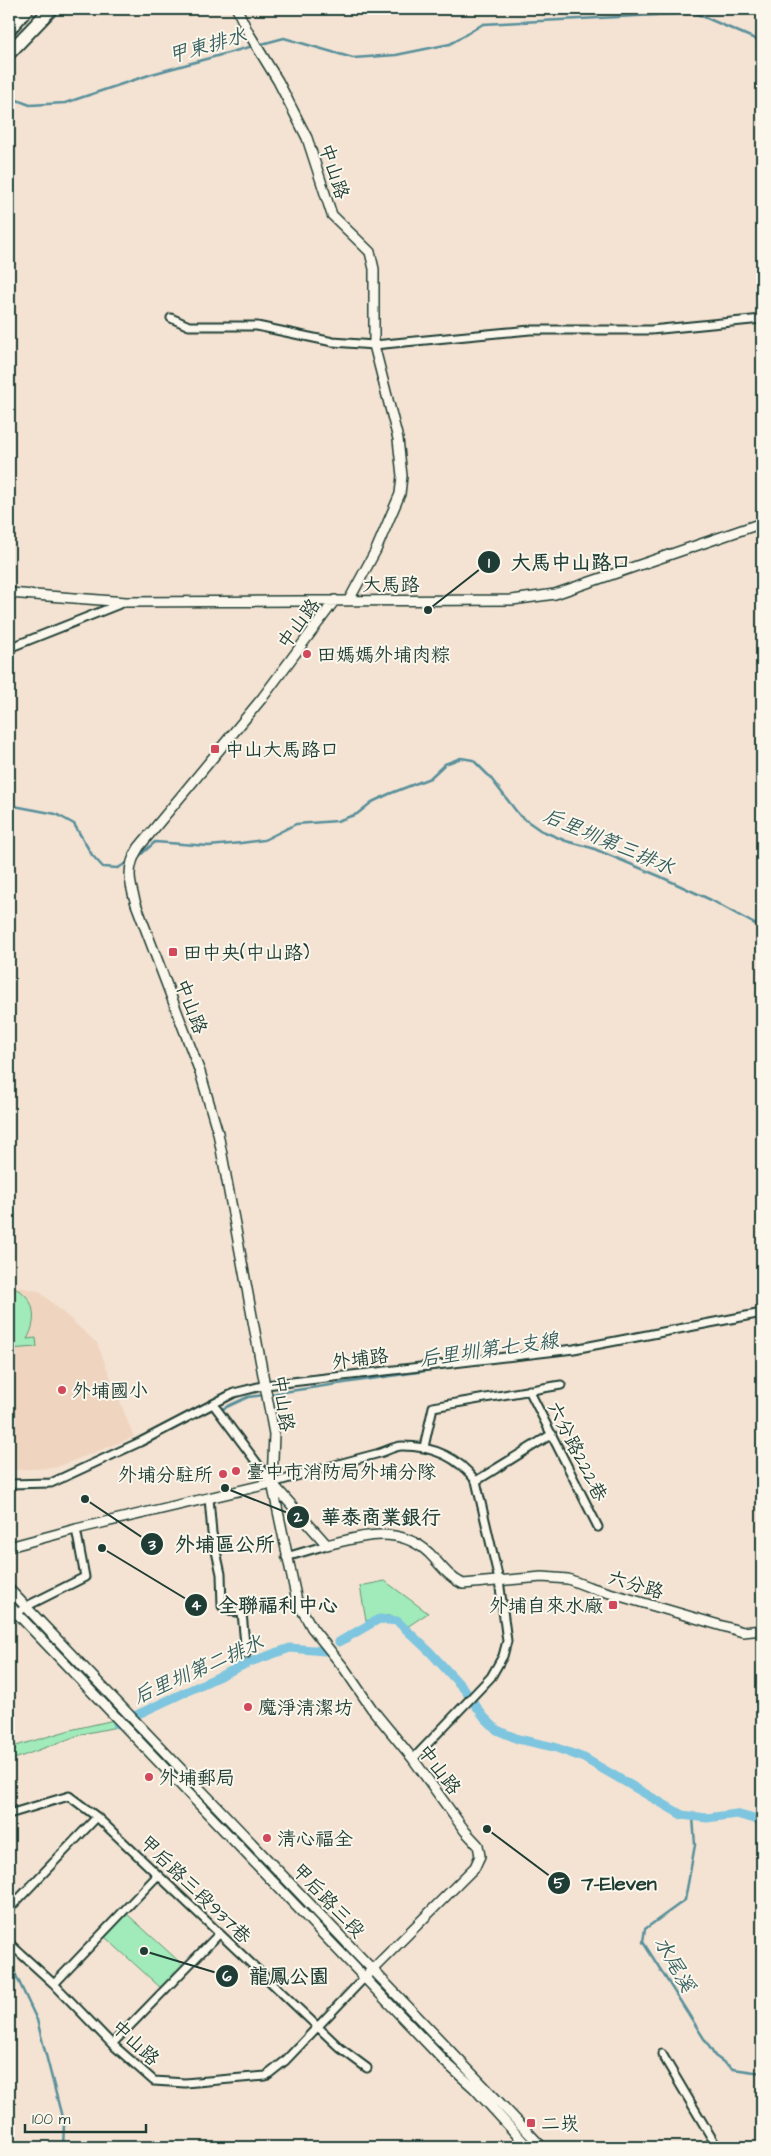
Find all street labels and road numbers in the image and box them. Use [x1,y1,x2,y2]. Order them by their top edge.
street label: 中山路 [312,140,355,203]
street label: 大馬路 [362,572,420,599]
street label: 中山路 [271,593,327,655]
street label: 中山路 [168,975,213,1038]
street label: 外埔路 [330,1343,390,1376]
street label: 中山路 [265,1373,300,1433]
street label: 六分路222巷 [540,1397,613,1506]
street label: 六分路 [604,1565,667,1606]
street label: 中山路 [411,1739,467,1801]
street label: 甲后路三段937巷 [133,1830,257,1951]
street label: 甲后路三段 [285,1857,371,1945]
street label: 中山路 [105,2014,165,2072]

